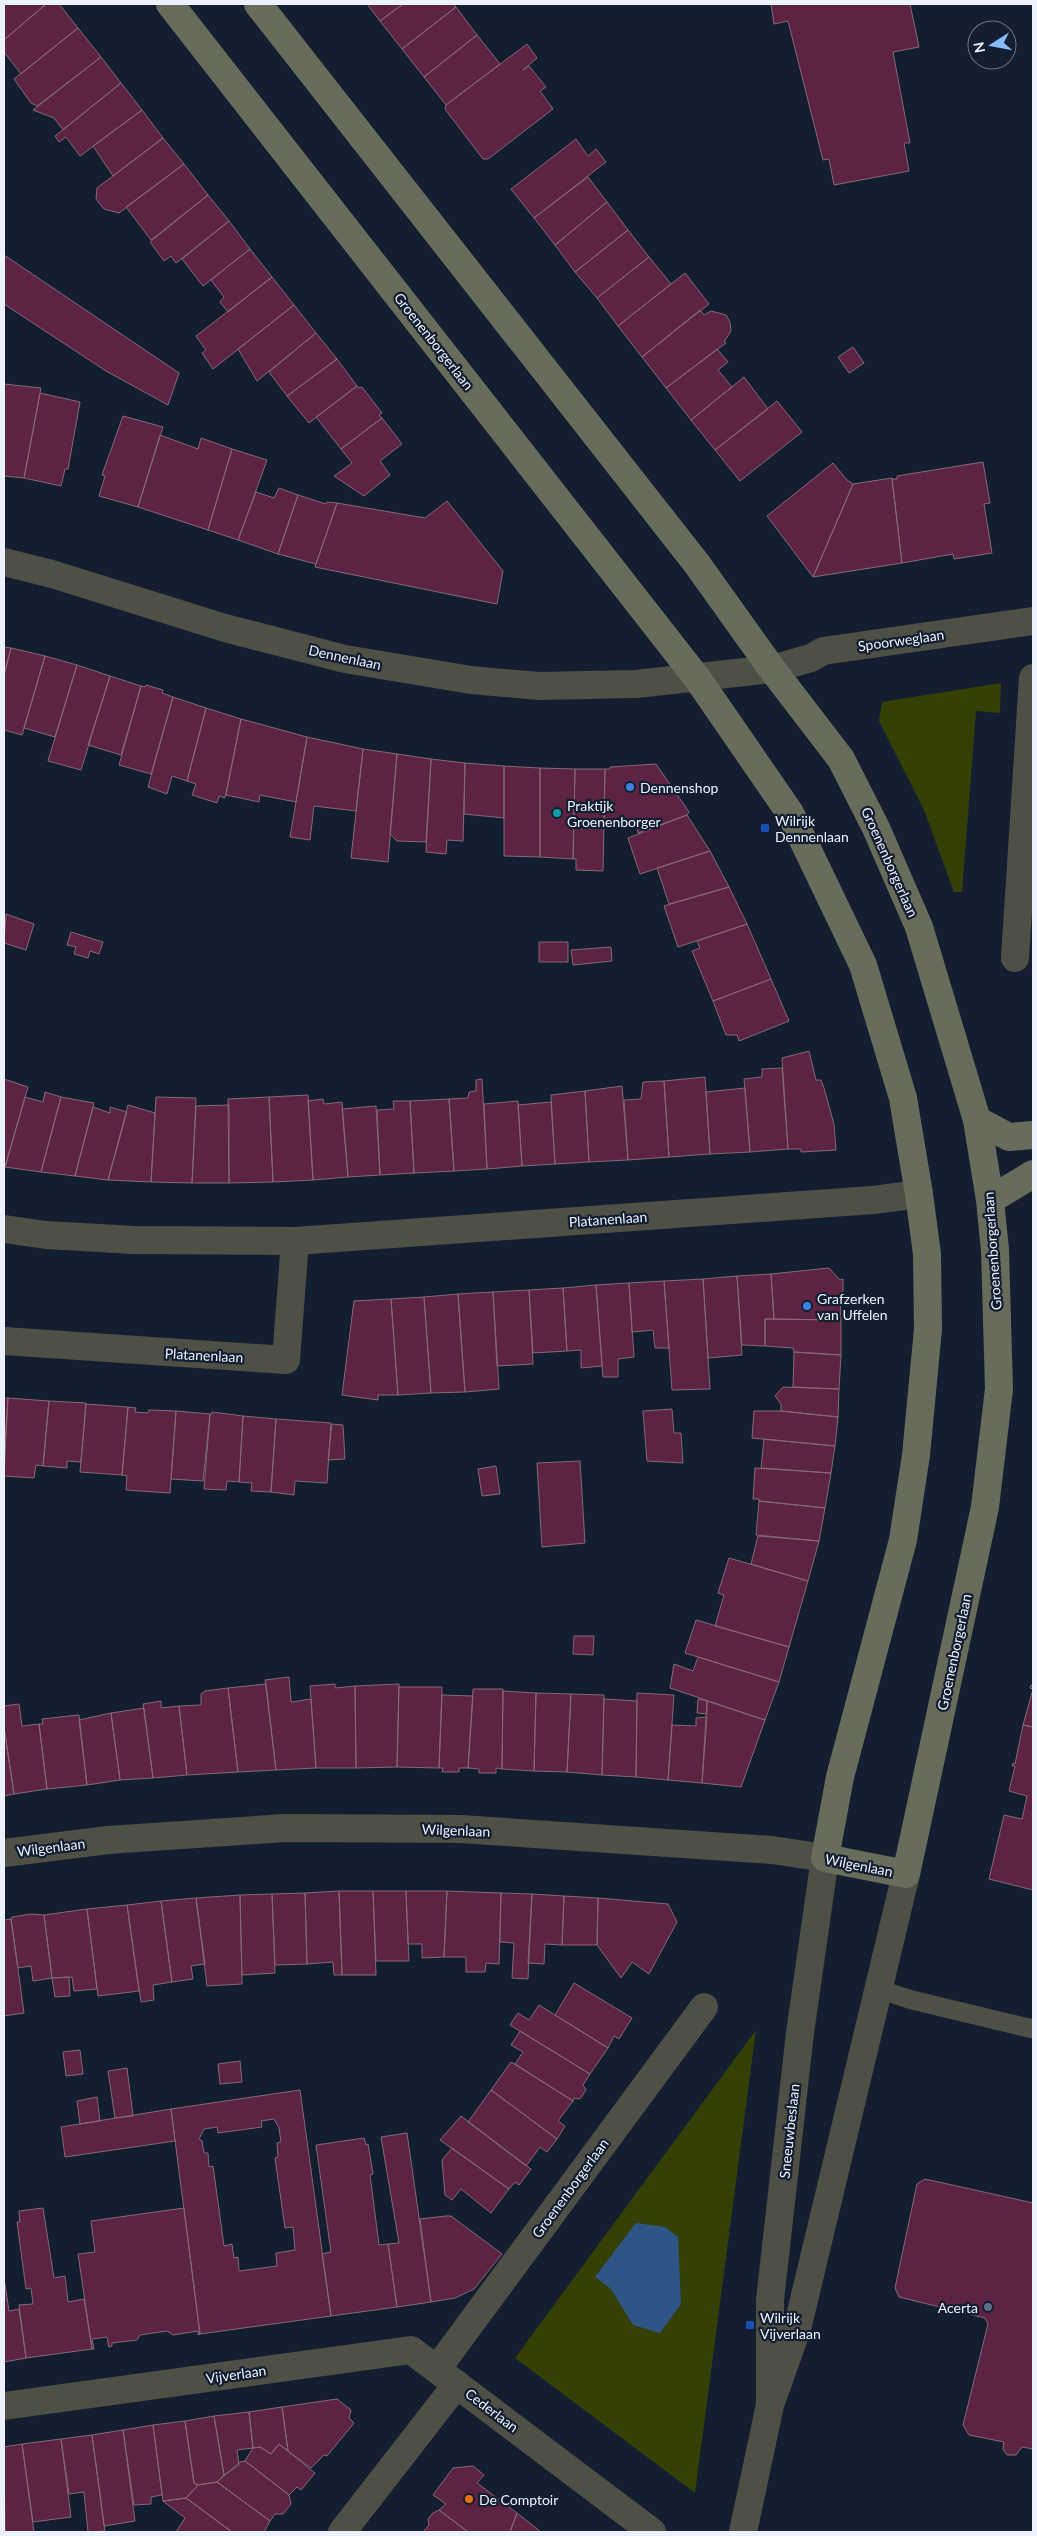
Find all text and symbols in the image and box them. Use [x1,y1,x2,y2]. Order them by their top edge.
north arrow [967,20,1017,70]
text: N [969,41,988,54]
street label: Groenenborgerlaan [391,289,477,393]
street label: Spoorweglaan [857,626,945,654]
street label: Dennenlaan [307,641,383,673]
place label: Dennenshop [640,779,719,796]
marker: Dennenshop [624,781,636,793]
place label: Praktijk Groenenborger [567,797,661,830]
street label: Groenenborgerlaan [858,804,922,920]
marker: Praktijk Groenenborger [551,807,563,819]
place label: Wilrijk Dennenlaan [775,812,849,845]
marker: Wilrijk Dennenlaan [759,822,771,834]
street label: Groenenborgerlaan [979,1191,1005,1311]
street label: Platanenlaan [568,1208,648,1230]
place label: Grafzerken van Uffelen [817,1290,888,1323]
marker: Grafzerken van Uffelen [801,1300,813,1312]
street label: Platanenlaan [164,1344,244,1366]
street label: Groenenborgerlaan [933,1592,975,1712]
street label: Wilgenlaan [421,1820,491,1840]
street label: Wilgenlaan [16,1834,86,1860]
street label: Wilgenlaan [824,1850,894,1880]
street label: Sneeuwbeslaan [776,2083,802,2179]
street label: Groenenborgerlaan [528,2135,612,2241]
place label: Acerta [938,2299,978,2316]
marker: Acerta [982,2301,994,2313]
place label: Wilrijk Vijverlaan [760,2309,821,2342]
marker: Wilrijk Vijverlaan [744,2319,756,2331]
street label: Vijverlaan [205,2361,267,2387]
street label: Cederlaan [462,2385,522,2435]
place label: De Comptoir [479,2491,558,2508]
marker: De Comptoir [463,2493,475,2505]

